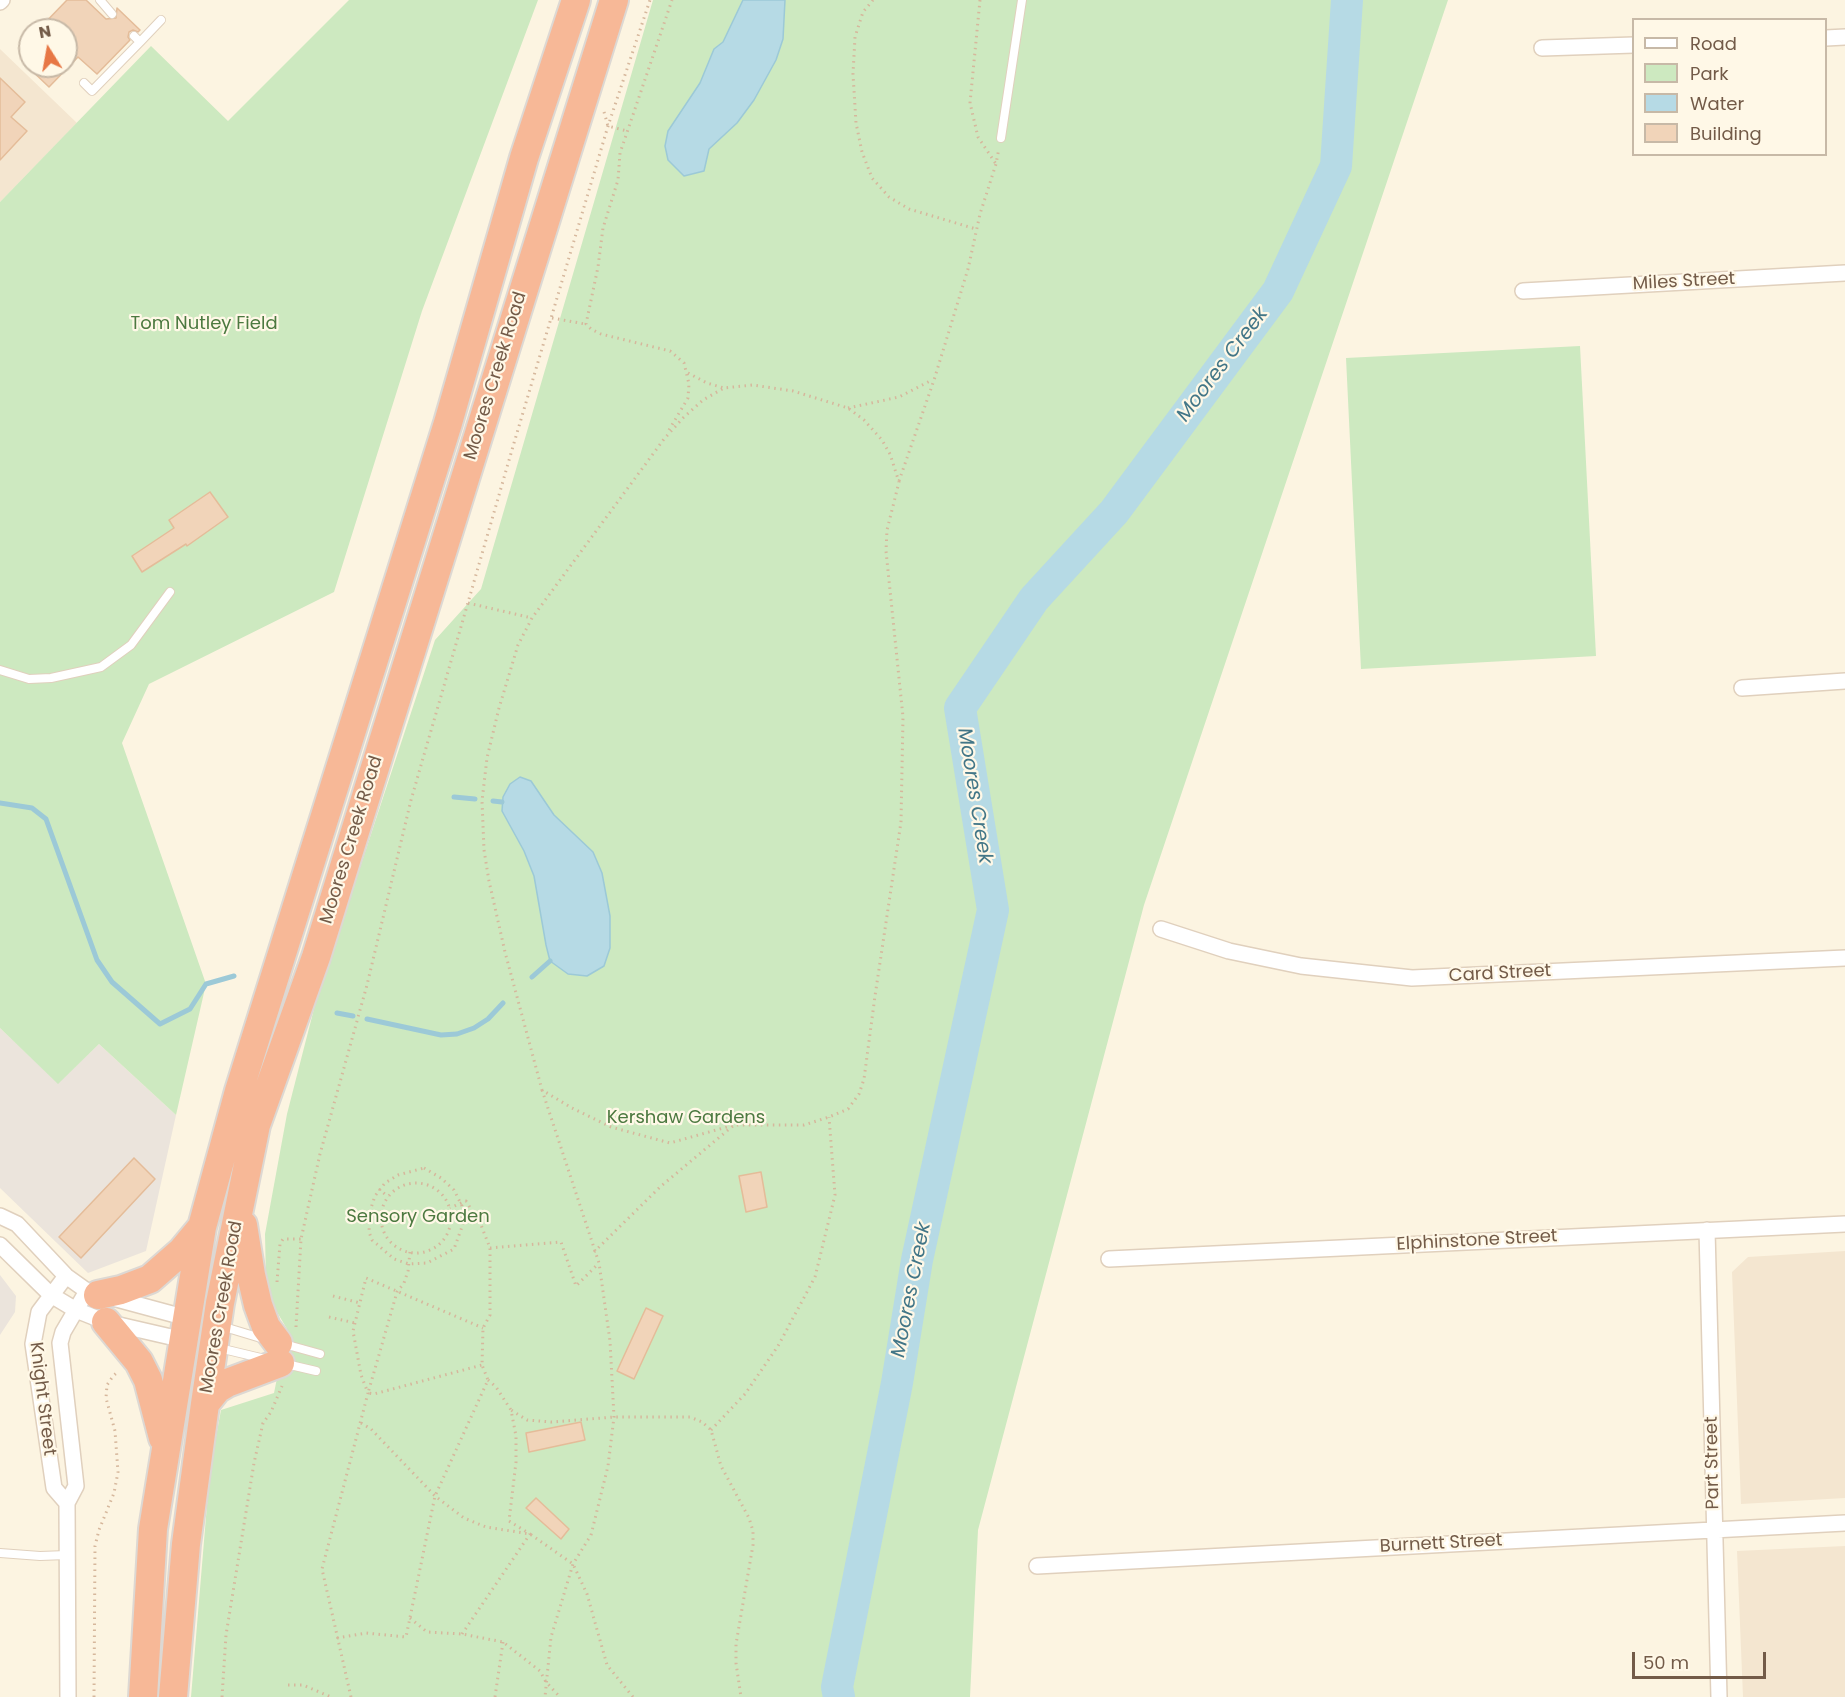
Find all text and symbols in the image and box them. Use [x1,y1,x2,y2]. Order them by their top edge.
north arrow [18,18,78,78]
legend [1632,18,1827,156]
text: N [37,19,53,44]
text: Road [1690,31,1737,56]
text: Park [1690,61,1729,86]
text: Water [1690,91,1744,116]
text: Building [1690,121,1762,146]
street label: Miles Street [1632,269,1736,295]
street label: Moores Creek Road [460,289,532,463]
water label: Moores Creek [1172,303,1274,427]
park label: Tom Nutley Field [130,313,278,335]
water label: Moores Creek [951,726,997,866]
street label: Moores Creek Road [316,753,388,927]
street label: Card Street [1448,961,1552,987]
park label: Kershaw Gardens [607,1107,765,1129]
park label: Sensory Garden [346,1206,490,1228]
street label: Moores Creek Road [196,1219,248,1395]
water label: Moores Creek [887,1220,937,1360]
street label: Elphinstone Street [1396,1226,1558,1256]
street label: Knight Street [24,1341,60,1457]
street label: Part Street [1701,1416,1725,1510]
street label: Burnett Street [1379,1530,1503,1558]
scale bar [1635,1640,1768,1678]
text: 50 m [1643,1650,1689,1675]

